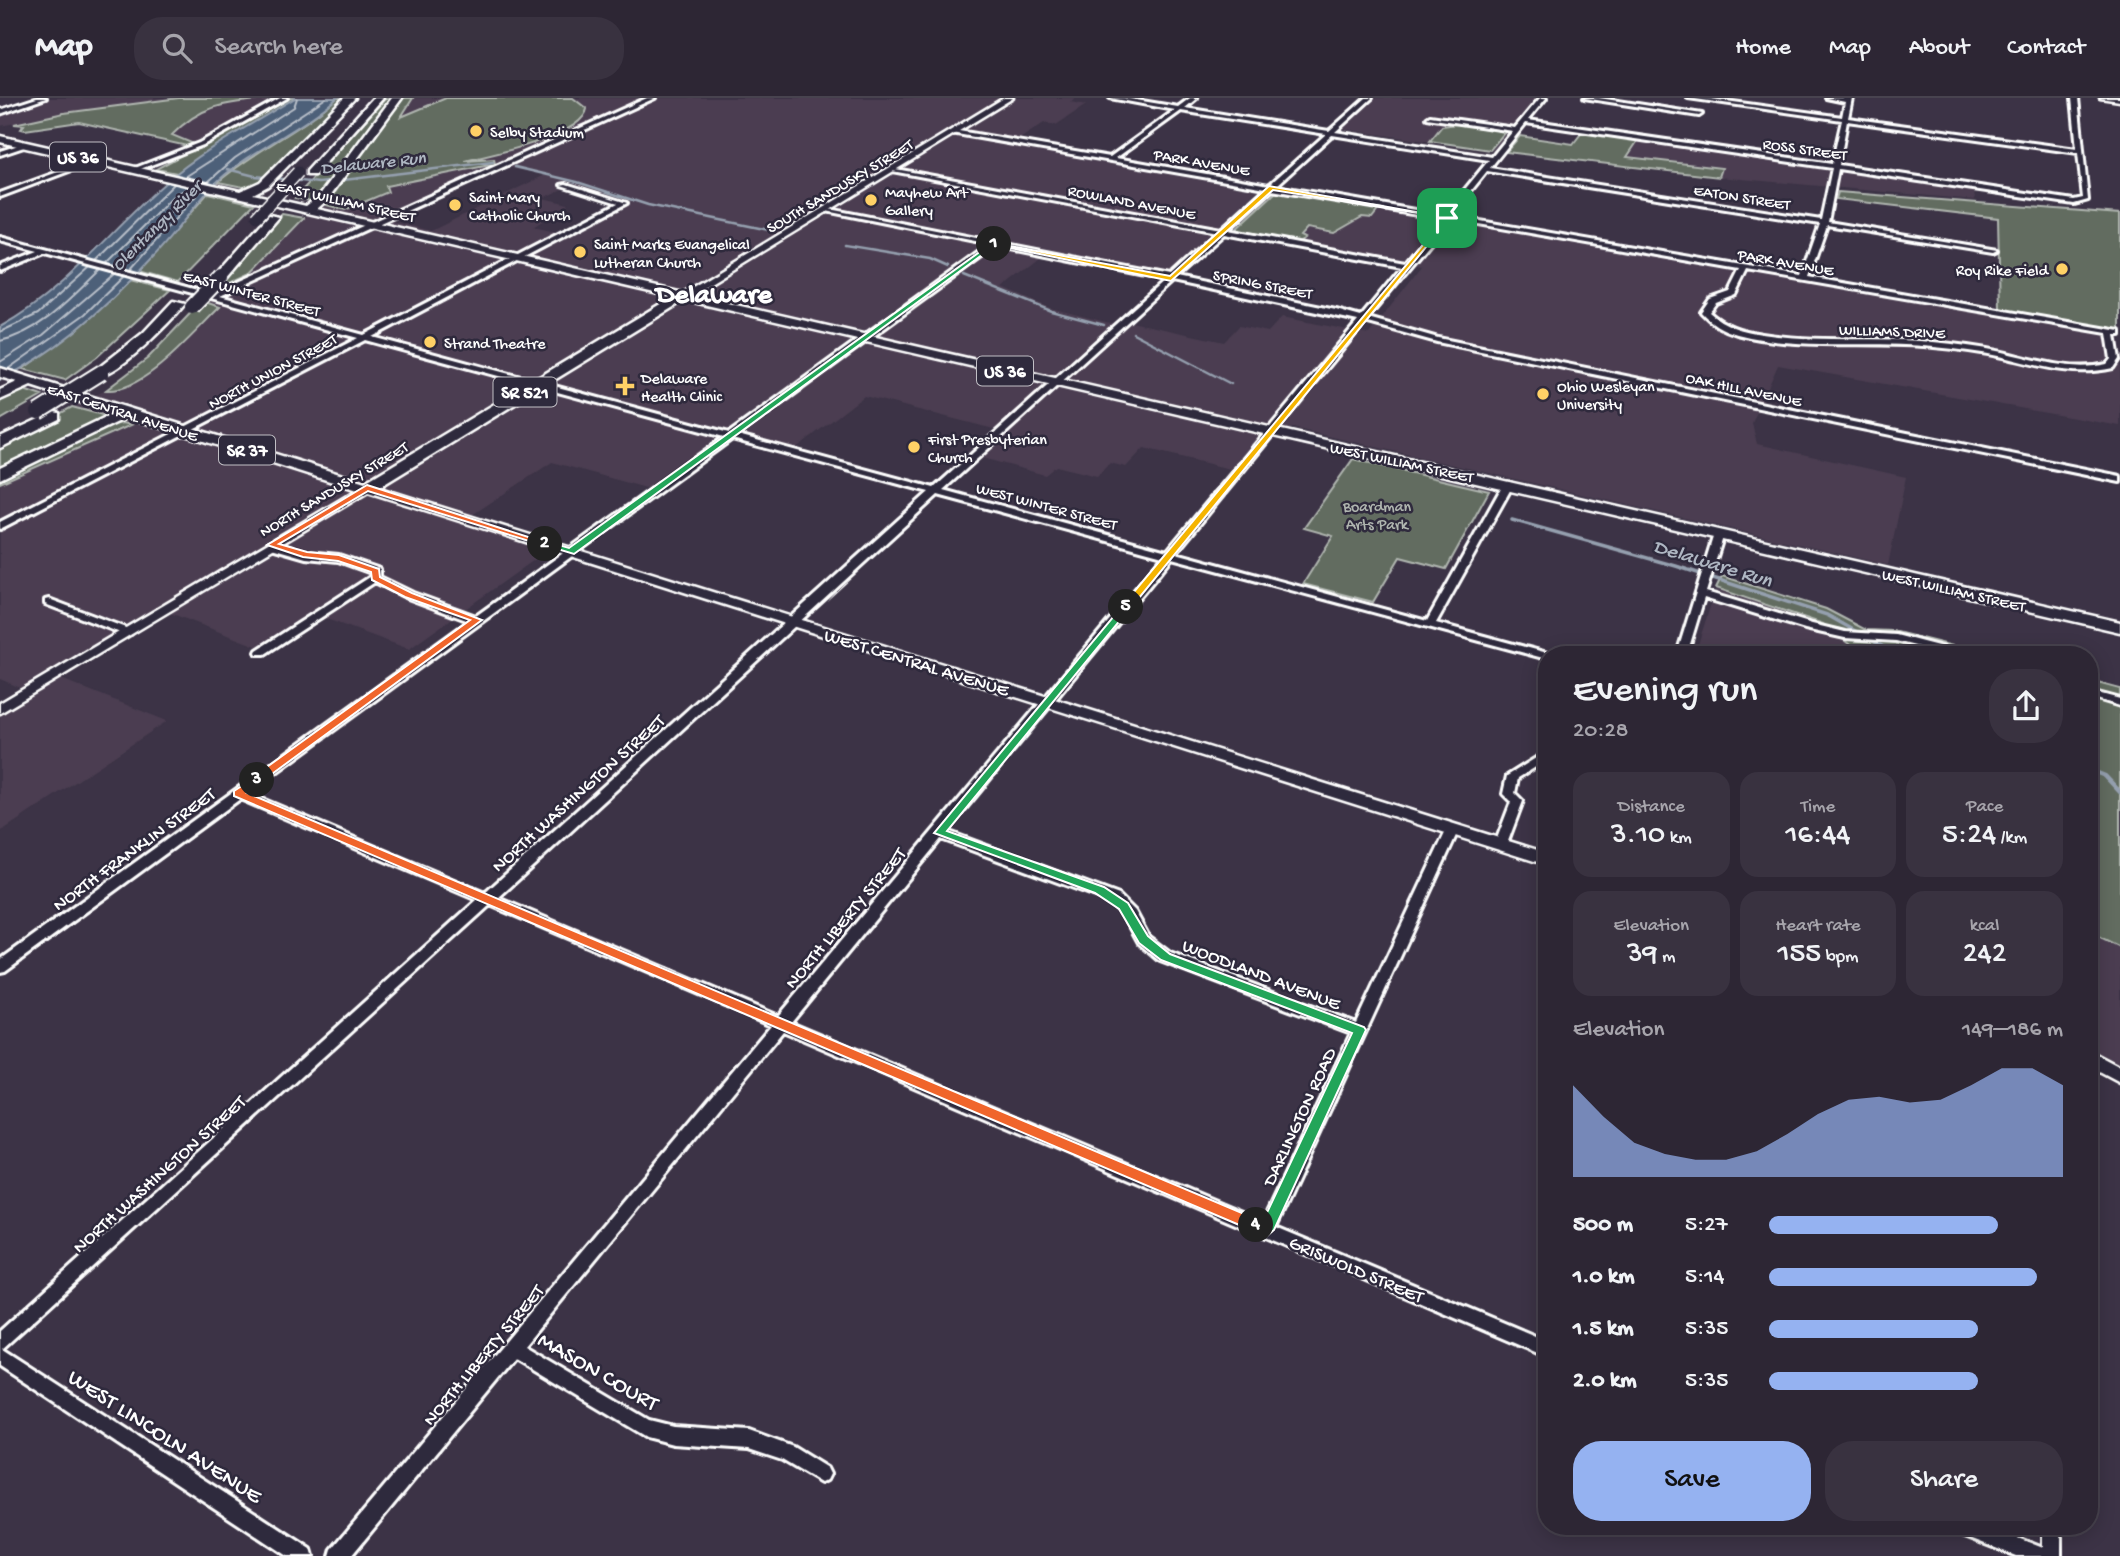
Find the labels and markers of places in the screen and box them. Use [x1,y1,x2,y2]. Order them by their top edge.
marker: Selby Stadium [468,123,484,139]
place label: Selby Stadium [490,125,585,144]
place label: Mayhew Art Gallery [885,185,969,222]
pin [1417,188,1477,248]
place label: Saint Mary Catholic Church [469,190,571,227]
marker: Mayhew Art Gallery [863,192,879,208]
marker: Saint Mary Catholic Church [447,197,463,213]
pin: 1 [976,226,1012,262]
place label: Saint Marks Evangelical Lutheran Church [594,237,750,274]
marker: Saint Marks Evangelical Lutheran Church [572,244,588,260]
marker: Roy Rike Field [2054,261,2070,277]
place label: Roy Rike Field [1956,263,2050,282]
marker: Strand Theatre [422,334,438,350]
place label: Strand Theatre [444,336,546,355]
place label: Delaware Health Clinic [640,371,722,408]
marker: Delaware Health Clinic [615,376,635,396]
place label: Ohio Wesleyan University [1557,379,1655,416]
marker: Ohio Wesleyan University [1535,386,1551,402]
place label: First Presbyterian Church [927,432,1047,469]
marker: First Presbyterian Church [906,439,922,455]
pin: 2 [528,526,562,562]
pin: 5 [1108,589,1144,624]
pin: 3 [240,762,274,798]
pin: 4 [1238,1208,1274,1242]

